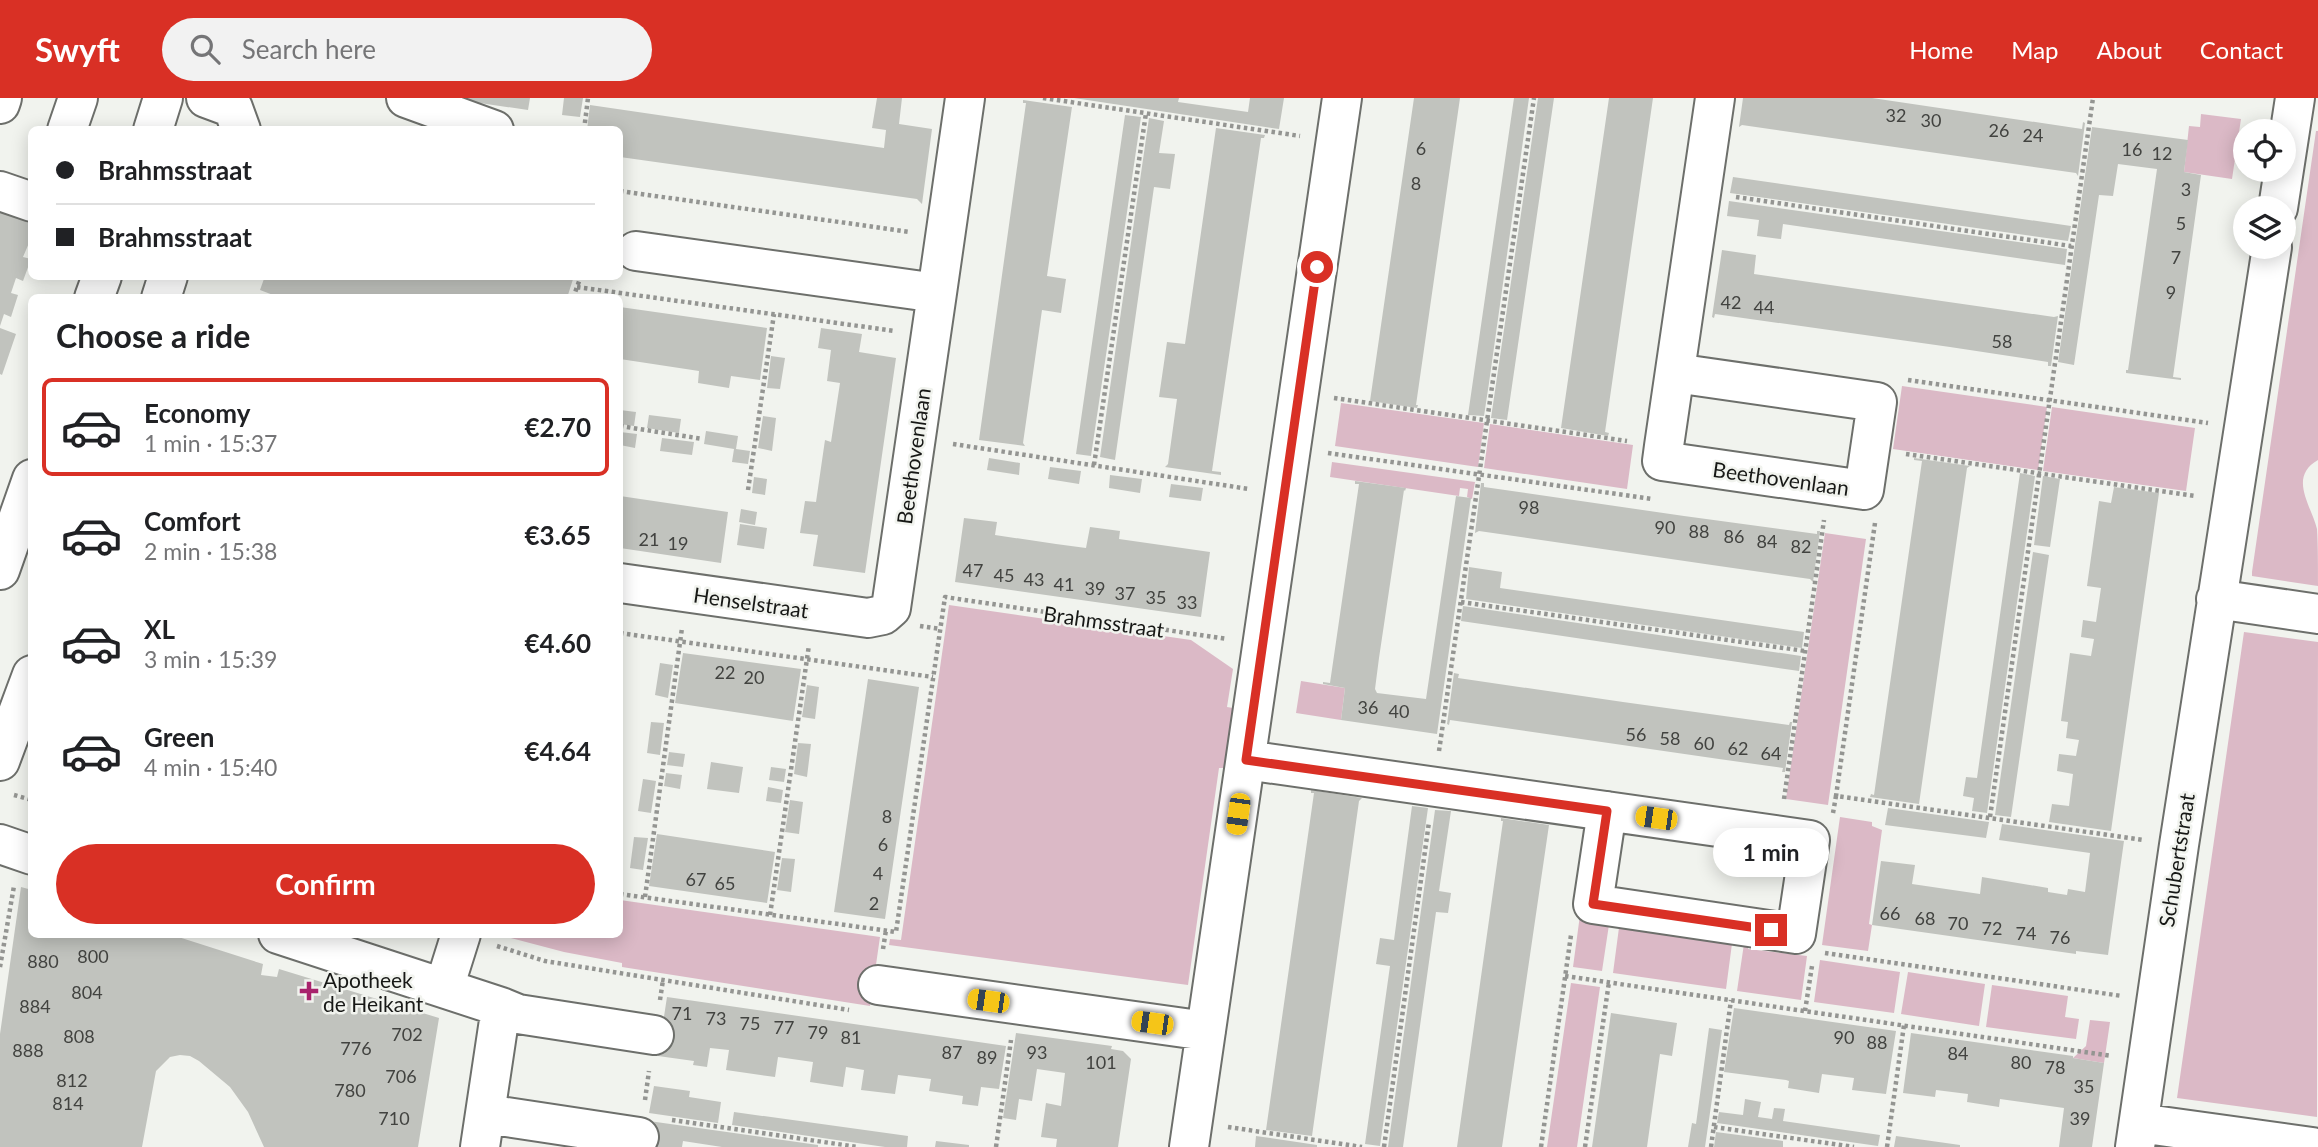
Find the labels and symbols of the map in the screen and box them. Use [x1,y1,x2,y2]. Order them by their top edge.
house number: 32 [1886,104,1906,126]
house number: 30 [1921,109,1941,131]
house number: 26 [1989,119,2009,141]
house number: 24 [2023,124,2043,146]
house number: 6 [1416,137,1426,159]
house number: 16 [2122,138,2142,160]
house number: 12 [2152,142,2172,164]
house number: 8 [1411,172,1421,194]
house number: 3 [2181,178,2191,200]
house number: 5 [2176,212,2186,234]
house number: 7 [2171,246,2181,268]
route start [1301,251,1333,283]
house number: 9 [2166,281,2176,303]
house number: 42 [1721,291,1741,313]
house number: 44 [1754,296,1774,318]
house number: 58 [1992,330,2012,352]
street label: Beethovenlaan [891,386,935,526]
street label: Beethovenlaan [1711,456,1851,500]
house number: 98 [1519,496,1539,518]
house number: 90 [1655,516,1675,538]
house number: 88 [1689,520,1709,542]
house number: 86 [1724,525,1744,547]
house number: 21 [639,528,659,550]
house number: 84 [1757,530,1777,552]
house number: 19 [668,532,688,554]
house number: 82 [1791,535,1811,557]
house number: 47 [963,559,983,581]
house number: 45 [994,564,1014,586]
house number: 43 [1024,568,1044,590]
house number: 41 [1054,573,1074,595]
house number: 39 [1085,577,1105,599]
street label: Henselstraat [692,582,811,623]
house number: 37 [1115,582,1135,604]
house number: 35 [1146,586,1166,608]
house number: 33 [1177,591,1197,613]
street label: Brahmsstraat [1042,600,1166,642]
house number: 22 [715,661,735,683]
house number: 20 [744,666,764,688]
house number: 36 [1358,696,1378,718]
house number: 40 [1389,700,1409,722]
house number: 56 [1626,723,1646,745]
house number: 58 [1660,727,1680,749]
house number: 60 [1694,732,1714,754]
house number: 62 [1728,737,1748,759]
house number: 64 [1761,742,1781,764]
street label: Schubertstraat [2153,791,2199,929]
car [1225,792,1252,836]
house number: 8 [882,805,892,827]
car [1634,805,1679,831]
callout: 1 min [1713,828,1829,878]
house number: 6 [878,833,888,855]
house number: 4 [873,862,883,884]
house number: 67 [686,868,706,890]
house number: 65 [715,872,735,894]
house number: 2 [869,892,879,914]
house number: 66 [1880,902,1900,924]
house number: 68 [1915,907,1935,929]
house number: 70 [1948,912,1968,934]
route end [1755,914,1787,946]
house number: 72 [1982,917,2002,939]
house number: 74 [2016,922,2036,944]
house number: 76 [2050,926,2070,948]
house number: 800 [77,945,109,967]
house number: 880 [27,950,59,972]
place label: Apotheek de Heikant [323,967,424,1016]
house number: 804 [71,981,103,1003]
marker: Apotheek de Heikant [301,983,317,999]
car [966,988,1011,1014]
house number: 884 [19,995,51,1017]
house number: 71 [672,1002,692,1024]
house number: 73 [706,1007,726,1029]
car [1130,1010,1175,1036]
house number: 75 [740,1012,760,1034]
house number: 77 [774,1016,794,1038]
house number: 79 [808,1021,828,1043]
house number: 702 [391,1023,423,1045]
house number: 808 [63,1025,95,1047]
house number: 81 [841,1026,861,1048]
house number: 90 [1834,1026,1854,1048]
house number: 88 [1867,1031,1887,1053]
house number: 776 [340,1037,372,1059]
house number: 888 [12,1039,44,1061]
house number: 87 [942,1041,962,1063]
house number: 93 [1027,1041,1047,1063]
house number: 84 [1948,1042,1968,1064]
house number: 89 [977,1046,997,1068]
house number: 101 [1085,1051,1117,1073]
house number: 80 [2011,1051,2031,1073]
house number: 78 [2045,1056,2065,1078]
house number: 706 [385,1065,417,1087]
house number: 812 [56,1069,88,1091]
house number: 35 [2074,1075,2094,1097]
house number: 780 [334,1079,366,1101]
house number: 814 [52,1092,84,1114]
house number: 710 [378,1107,410,1129]
house number: 39 [2070,1107,2090,1129]

